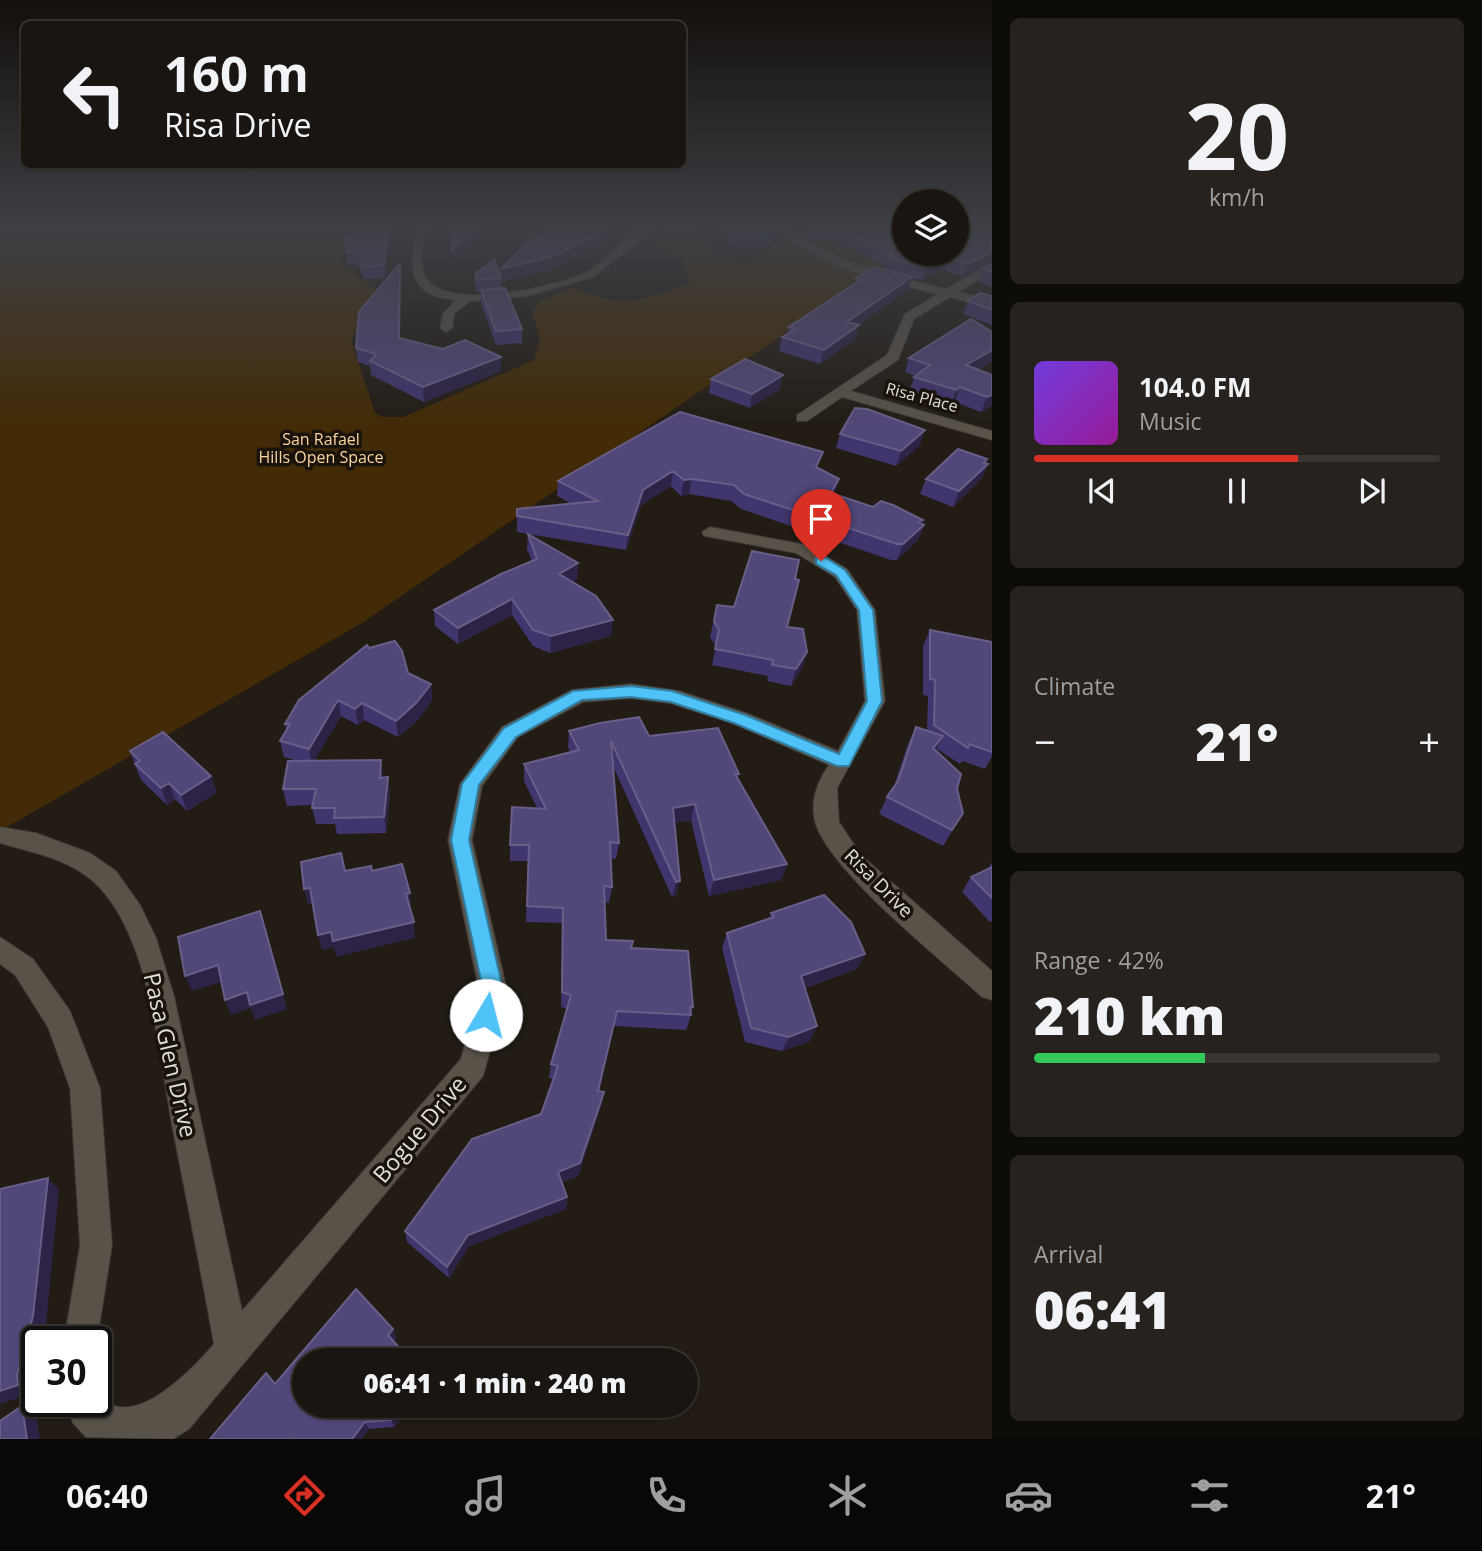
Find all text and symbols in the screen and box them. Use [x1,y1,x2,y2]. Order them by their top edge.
text: 160 m [164,40,309,106]
icon: left [49,49,140,140]
text: 20 [1185,73,1289,197]
text: Risa Drive [164,103,312,146]
text: km/h [1209,181,1265,213]
map controls [892,189,969,266]
button: layers [892,189,969,266]
text: 104.0 FM [1139,369,1251,405]
street label: Risa Place [884,377,960,417]
text: Music [1139,405,1202,437]
park label: San Rafael Hills Open Space [259,428,384,468]
icon: previous [1083,472,1121,510]
icon: pause [1218,472,1256,510]
icon: next [1353,472,1391,510]
pin [791,489,851,561]
icon: arrive [802,500,840,538]
text: Climate [1034,670,1115,702]
text: 21° [1196,705,1278,776]
text: − [1034,715,1056,767]
text: + [1418,715,1440,767]
street label: Risa Drive [839,843,919,923]
text: Range · 42% [1034,944,1164,976]
street label: Pasa Glen Drive [136,969,206,1141]
position arrow [449,978,523,1052]
text: 210 km [1034,979,1225,1050]
street label: Bogue Drive [365,1069,473,1189]
text: Arrival [1034,1238,1103,1270]
text: 06:41 [1034,1273,1171,1344]
speed limit sign: 30 [21,1326,112,1417]
text: 06:41 · 1 min · 240 m [364,1365,626,1401]
icon: directions [280,1471,329,1520]
icon: music [461,1471,510,1520]
icon: phone [642,1471,691,1520]
icon: climate [823,1471,872,1520]
icon: car [1004,1471,1053,1520]
icon: filters [1185,1471,1234,1520]
text: 06:40 [66,1474,148,1517]
text: 21° [1366,1474,1416,1517]

